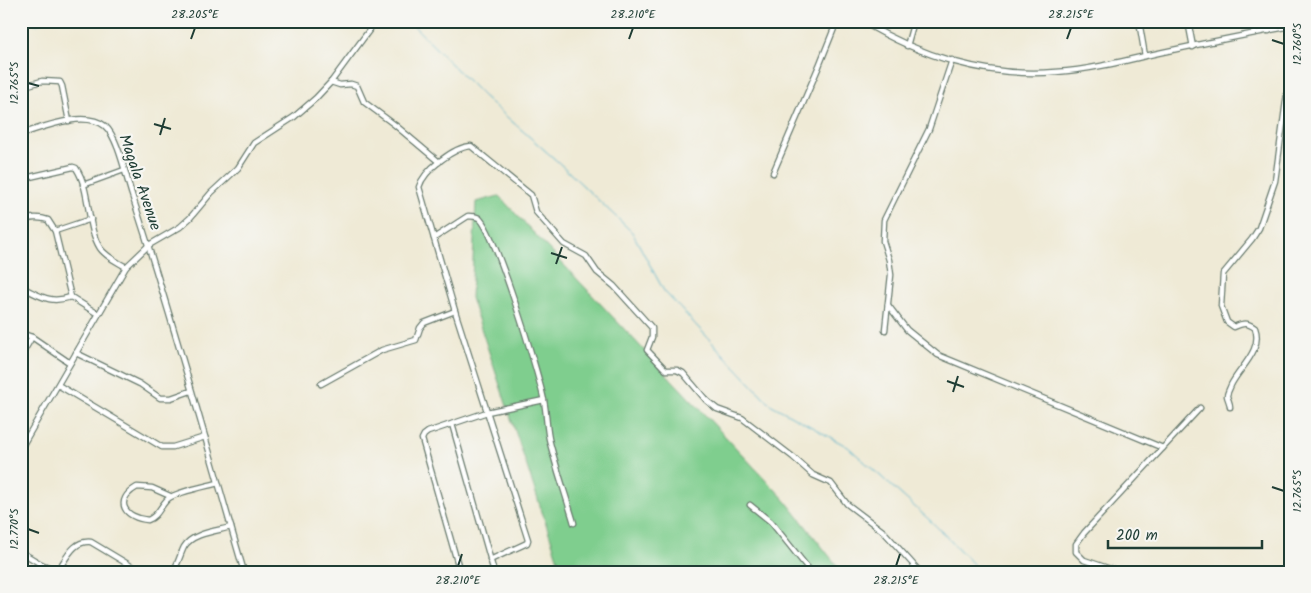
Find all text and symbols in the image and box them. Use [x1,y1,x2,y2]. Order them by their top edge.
text: 28.205°E [171,5,220,24]
text: 28.210°E [611,5,656,24]
text: 28.215°E [1048,5,1095,24]
text: 12.760°S [1288,22,1307,65]
text: 12.765°S [5,61,24,104]
street label: Magala Avenue [111,131,168,234]
text: 12.765°S [1288,469,1307,512]
text: 12.770°S [5,508,24,550]
scale bar [1108,518,1262,550]
text: 200 m [1116,524,1158,548]
text: 28.210°E [436,571,481,590]
text: 28.215°E [873,571,920,590]

